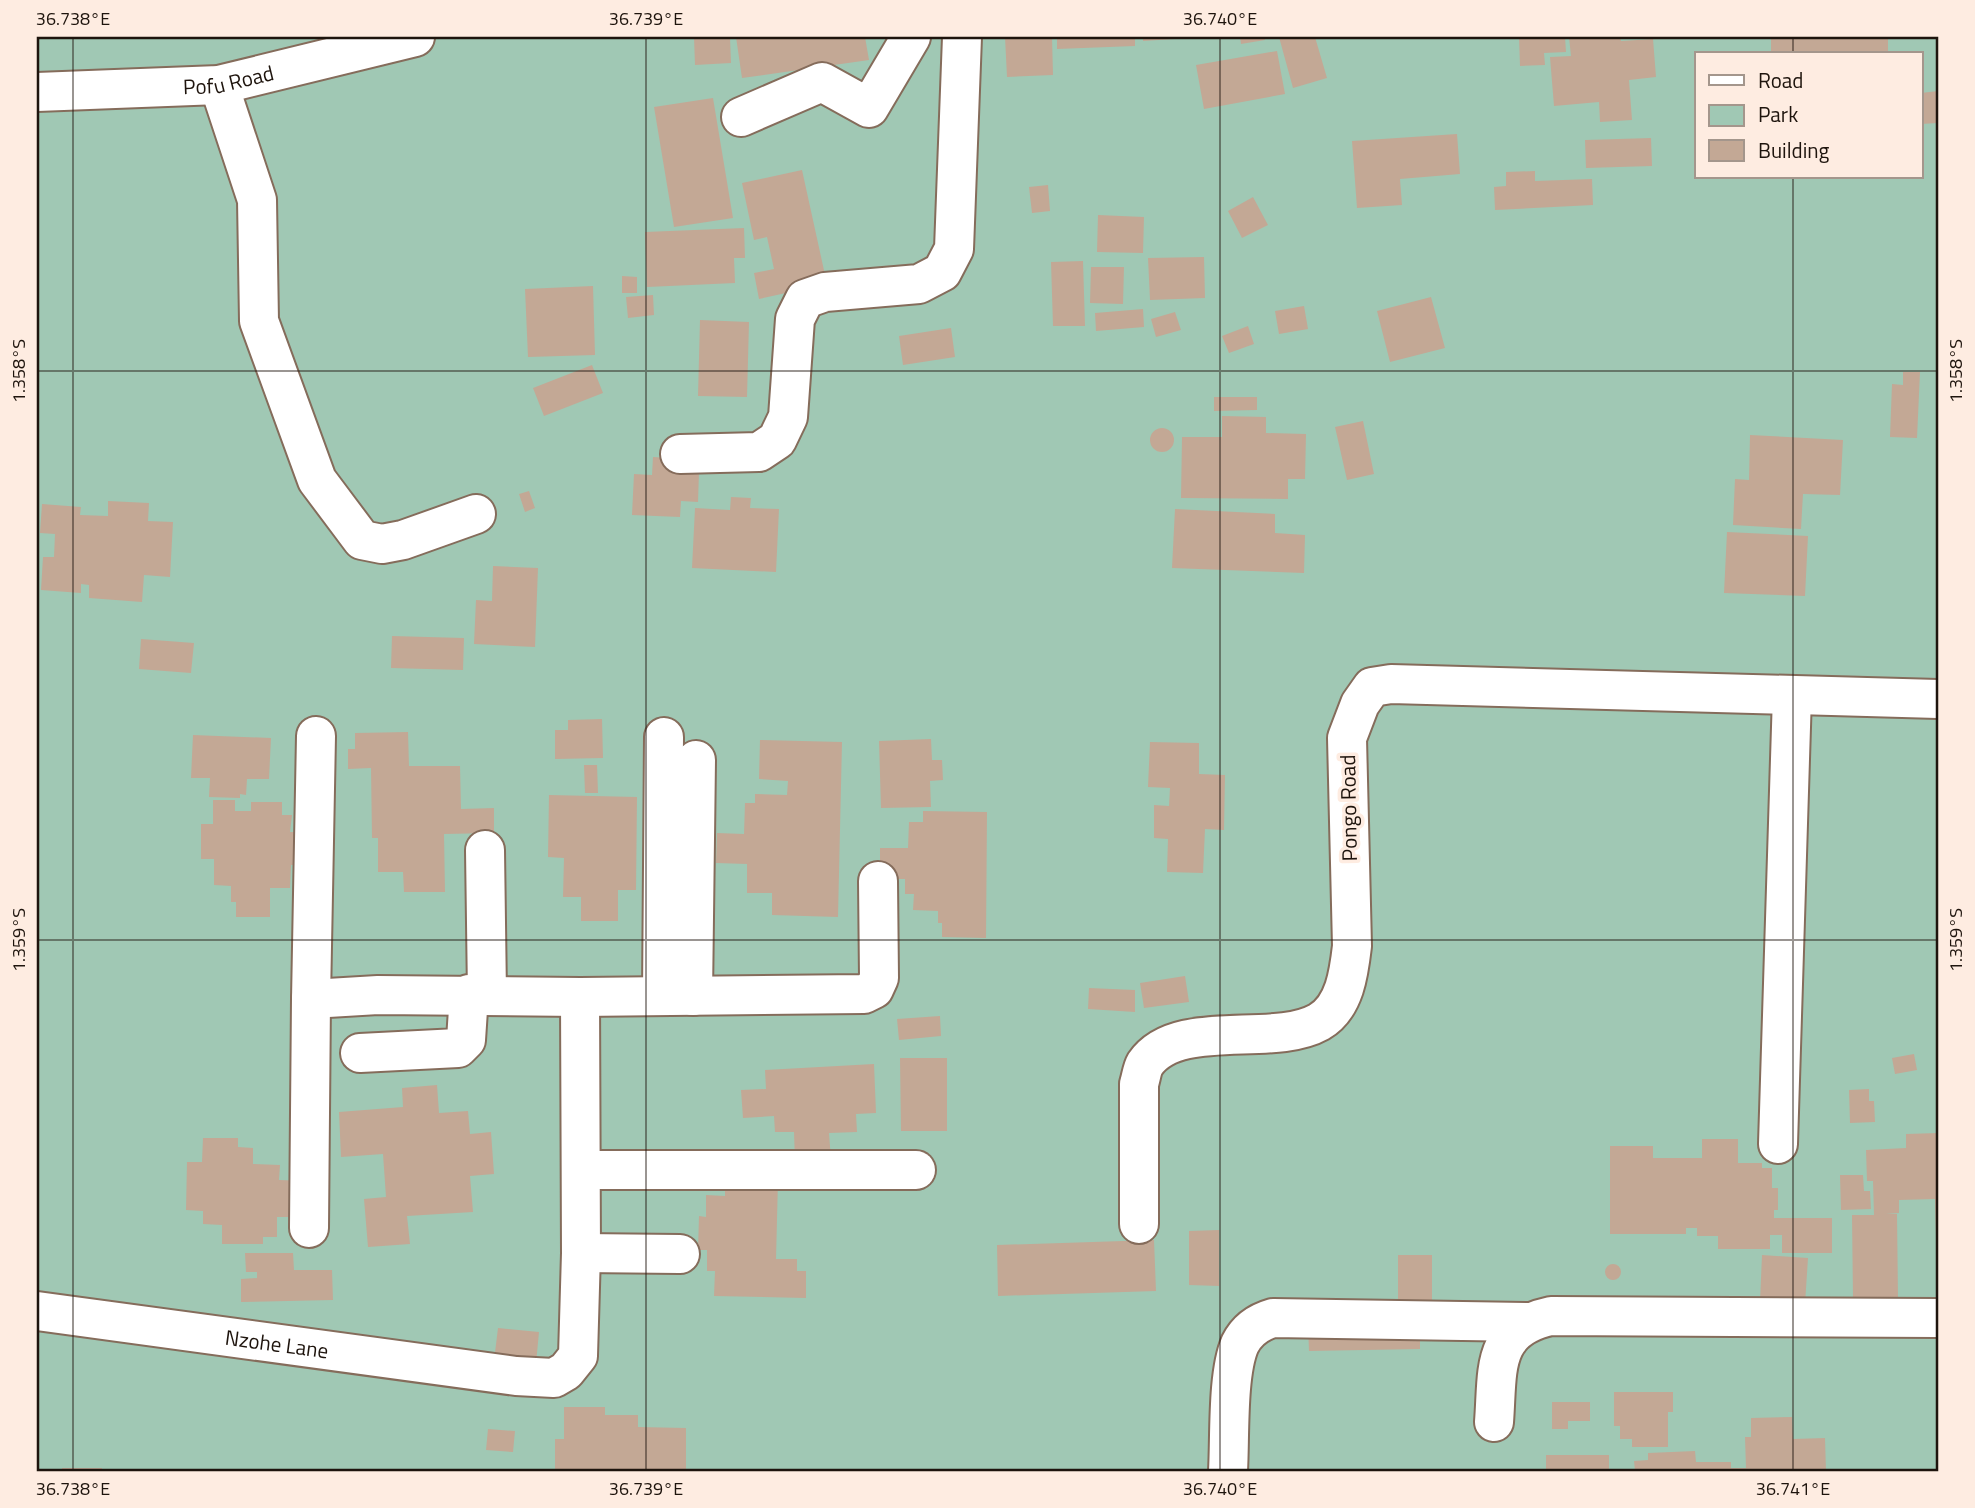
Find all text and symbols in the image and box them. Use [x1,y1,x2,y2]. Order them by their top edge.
text: 36.738°E [36,5,110,32]
text: 36.739°E [609,5,683,32]
text: 36.740°E [1183,5,1257,32]
legend [1695,52,1923,178]
street label: Pofu Road [182,56,277,102]
text: Road [1758,64,1803,96]
text: Park [1758,98,1798,130]
text: Building [1758,134,1830,166]
text: 1.358°S [5,339,32,403]
text: 1.358°S [1942,339,1969,403]
street label: Pongo Road [1331,754,1365,862]
text: 1.359°S [5,908,32,972]
text: 1.359°S [1942,908,1969,972]
street label: Nzohe Lane [223,1321,330,1366]
text: 36.738°E [36,1475,110,1502]
text: 36.739°E [609,1475,683,1502]
text: 36.740°E [1183,1475,1257,1502]
text: 36.741°E [1756,1475,1830,1502]

